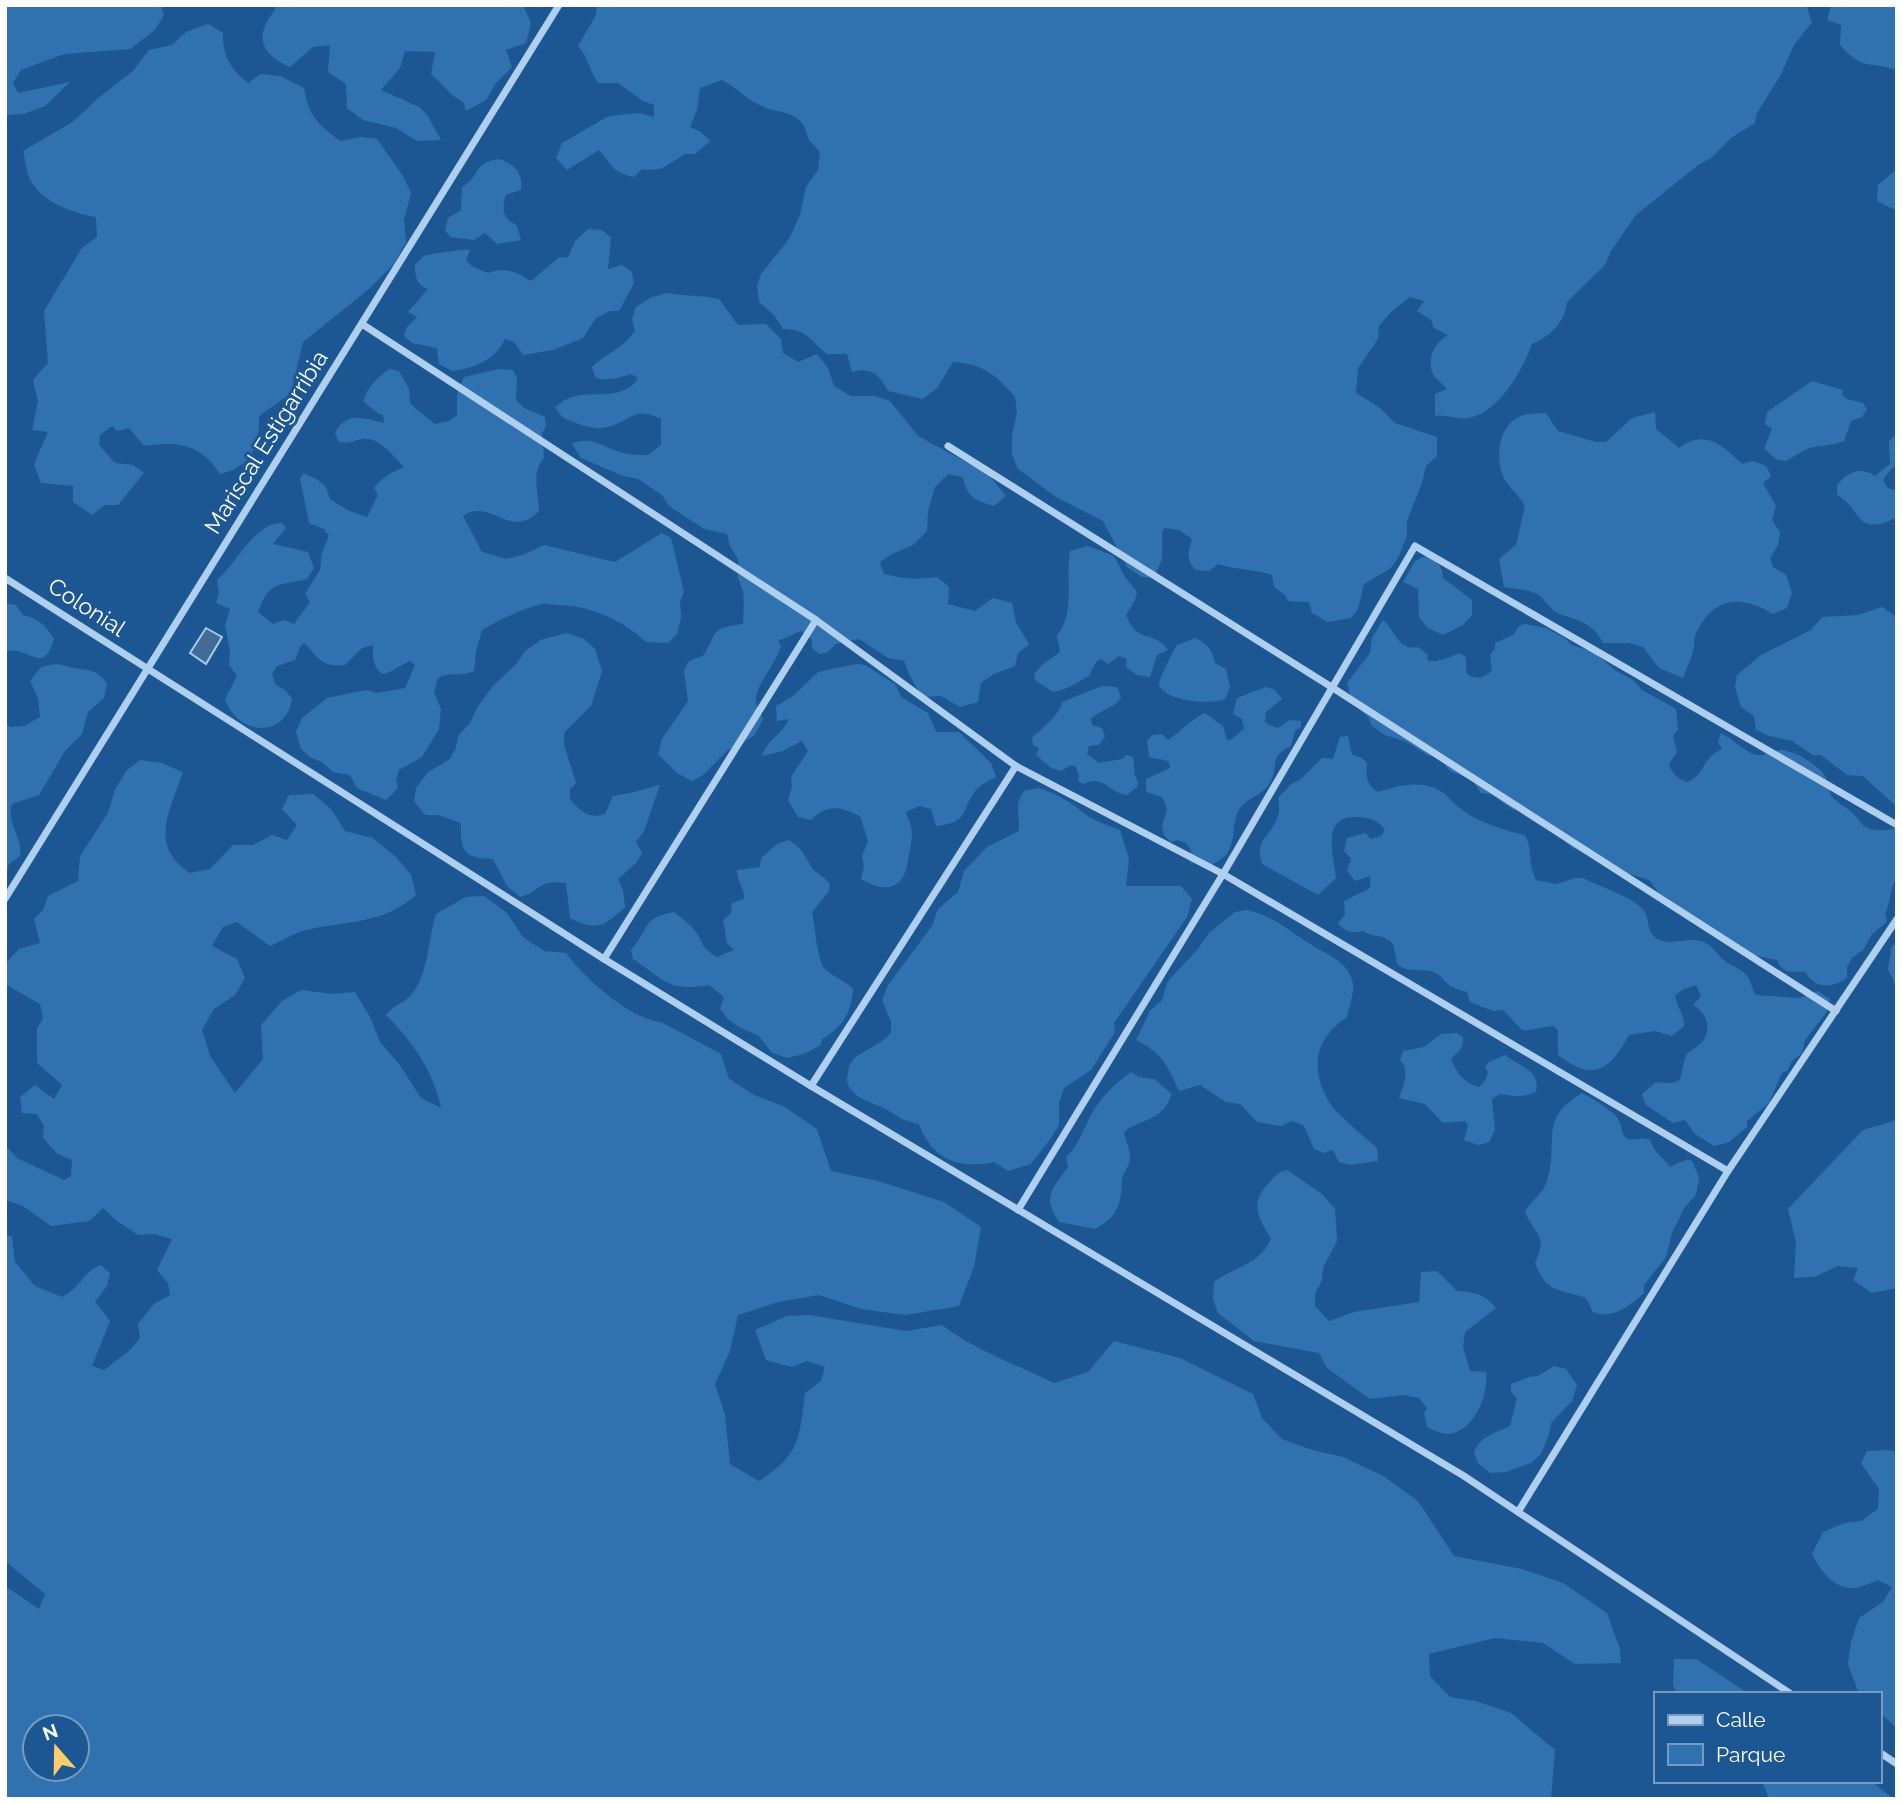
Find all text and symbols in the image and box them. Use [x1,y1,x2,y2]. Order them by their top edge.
street label: Mariscal Estigarribia [198,345,333,538]
street label: Colonial [44,572,132,642]
legend [1654,1692,1881,1783]
text: Calle [1716,1707,1766,1732]
north arrow [21,1713,91,1783]
text: N [40,1719,61,1745]
text: Parque [1716,1742,1785,1767]

